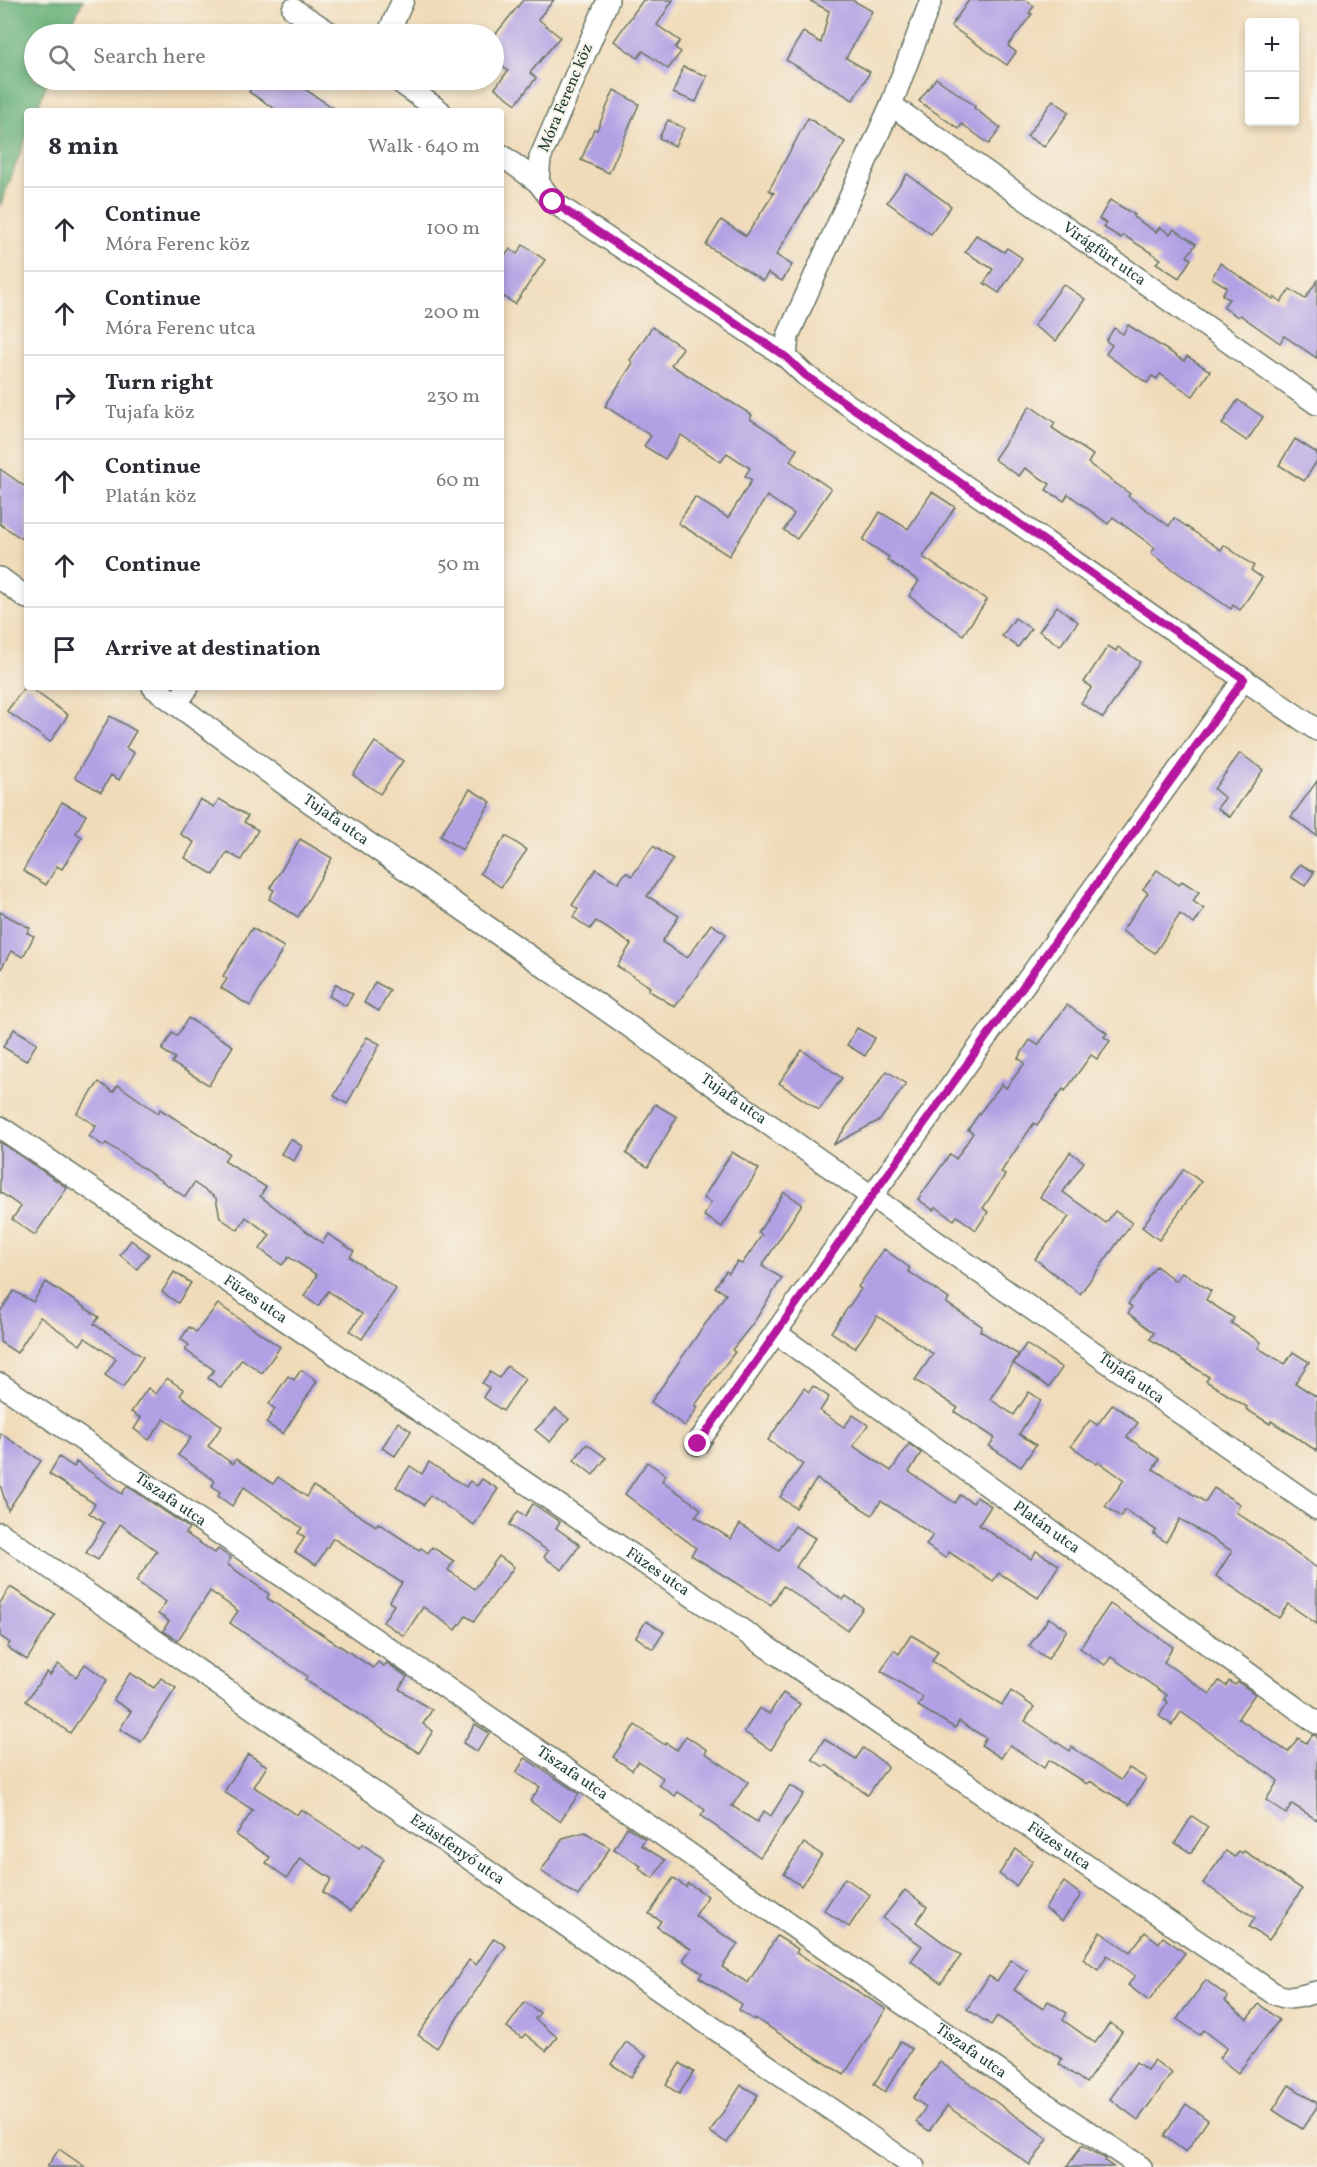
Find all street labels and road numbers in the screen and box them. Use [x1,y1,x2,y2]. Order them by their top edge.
street label: Móra Ferenc köz [533,40,599,156]
street label: Virágfürt utca [1057,217,1150,291]
street label: Tujafa utca [298,789,373,851]
street label: Tujafa utca [696,1068,771,1130]
street label: Füzes utca [219,1270,291,1329]
street label: Tujafa utca [1094,1348,1169,1410]
street label: Tiszafa utca [130,1468,211,1532]
street label: Platán utca [1008,1496,1084,1559]
street label: Füzes utca [621,1543,694,1602]
street label: Tiszafa utca [532,1741,612,1806]
street label: Ezüstfenyő utca [405,1809,509,1891]
street label: Füzes utca [1022,1817,1095,1876]
street label: Tiszafa utca [931,2019,1011,2084]

